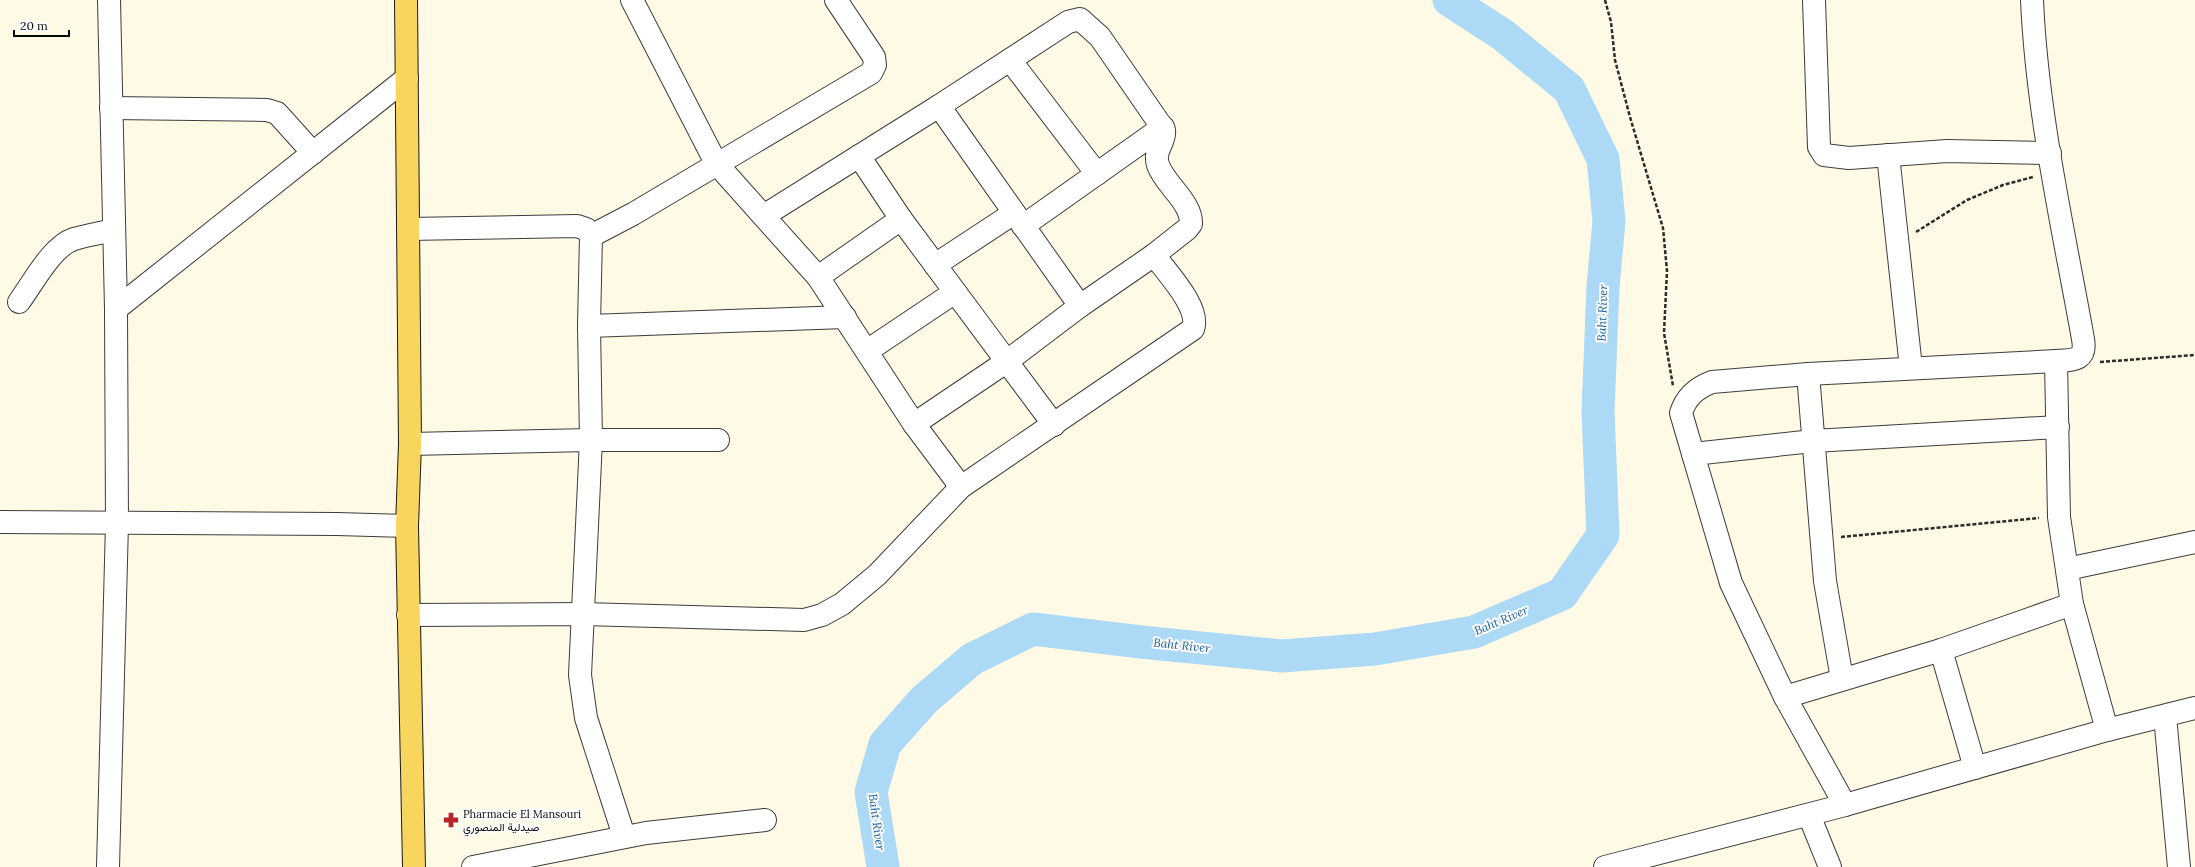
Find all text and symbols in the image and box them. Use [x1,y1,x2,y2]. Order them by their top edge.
scale bar [14,12,69,38]
text: 20 m [20,18,48,33]
water label: Baht River [1594,284,1611,342]
water label: Baht River [1472,602,1531,638]
water label: Baht River [1153,635,1212,656]
water label: Baht River [866,793,888,852]
place label: Pharmacie El Mansouri صيدلية المنصوري [463,807,581,837]
pharmacy icon: Pharmacie El Mansouri صيدلية المنصوري [442,811,460,829]

